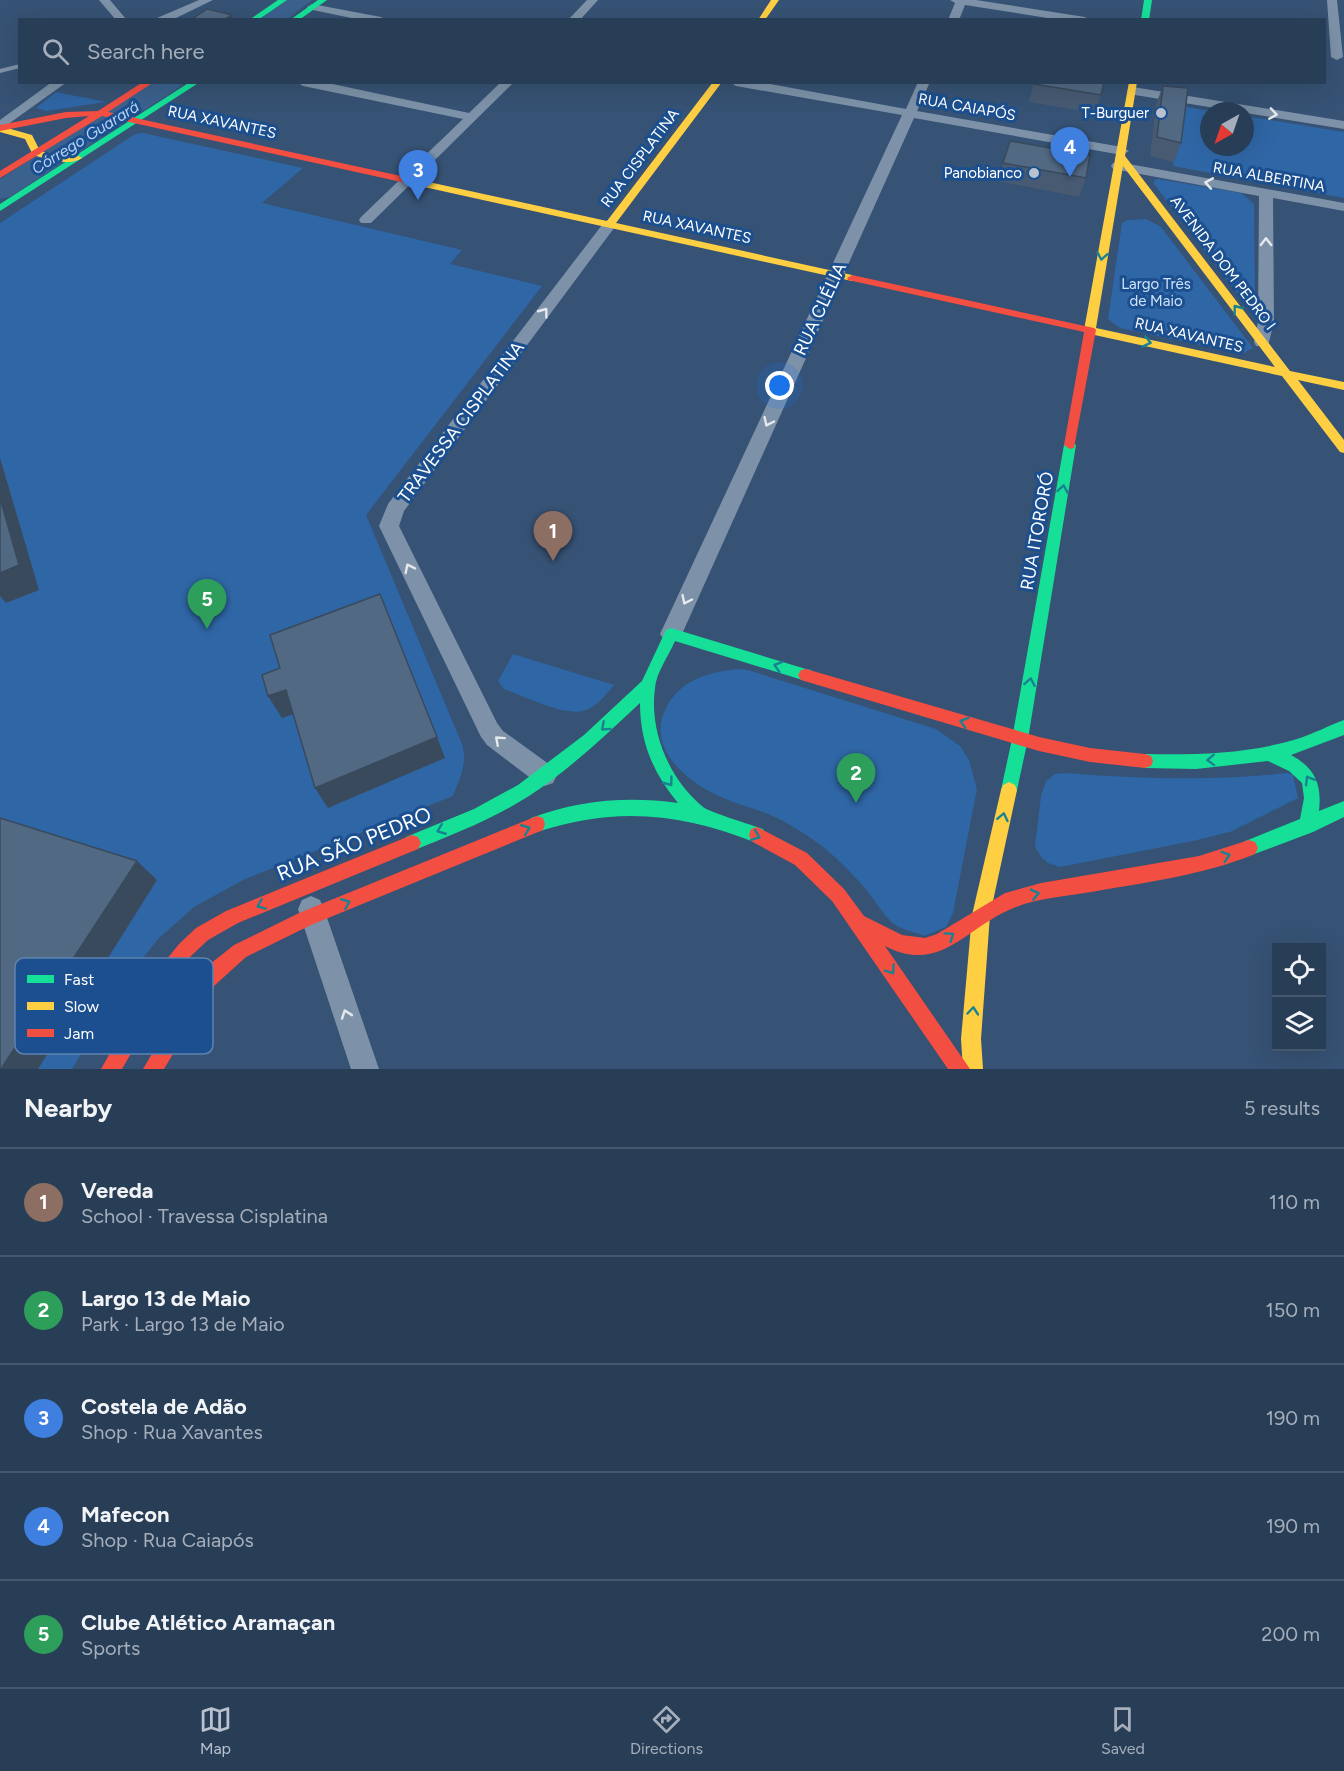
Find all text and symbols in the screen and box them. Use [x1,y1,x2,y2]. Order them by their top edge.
search box [18,18,1326,84]
icon: search [39,35,72,68]
text: Search here [87,38,205,65]
street label: RUA CAIAPÓS [917,90,1017,124]
water label: Córrego Guarará [28,97,143,178]
street label: RUA XAVANTES [166,102,278,142]
north arrow [1200,102,1254,156]
place label: T-Burguer [1081,104,1149,122]
street label: RUA CISPLATINA [597,105,683,211]
marker: T-Burguer [1154,106,1168,120]
one-way arrow [1268,107,1278,120]
pin: 4 [1050,128,1090,177]
pin: 3 [398,150,438,200]
street label: RUA ALBERTINA [1212,158,1326,196]
place label: Panobianco [944,164,1022,182]
marker: Panobianco [1027,166,1041,180]
one-way arrow [1204,177,1213,189]
street label: AVENIDA DOM PEDRO I [1167,192,1279,334]
street label: RUA XAVANTES [641,207,753,247]
one-way arrow [1260,237,1272,246]
one-way arrow [1096,250,1109,260]
street label: RUA CLÉLIA [789,259,851,359]
park label: Largo Três de Maio [1121,275,1191,310]
one-way arrow [1234,305,1245,316]
one-way arrow [537,307,548,318]
street label: RUA XAVANTES [1133,314,1245,356]
one-way arrow [1142,335,1152,348]
street label: TRAVESSA CISPLATINA [393,337,529,507]
your location [765,371,794,400]
one-way arrow [763,416,775,427]
street label: RUA ITORORÓ [1016,470,1058,592]
one-way arrow [1056,485,1068,494]
pin: 1 [534,512,572,561]
one-way arrow [404,563,416,574]
pin: 5 [188,580,226,629]
one-way arrow [681,593,693,604]
one-way arrow [773,661,783,673]
one-way arrow [1023,677,1036,687]
one-way arrow [959,717,970,729]
one-way arrow [601,720,612,731]
one-way arrow [495,736,506,747]
pin: 2 [836,754,876,803]
one-way arrow [1207,754,1216,767]
one-way arrow [662,775,673,786]
one-way arrow [1306,775,1317,786]
street label: RUA SÃO PEDRO [273,801,435,886]
one-way arrow [996,812,1009,822]
one-way arrow [437,823,447,836]
one-way arrow [520,824,531,836]
one-way arrow [750,828,760,841]
one-way arrow [1220,851,1231,863]
one-way arrow [1030,888,1040,901]
one-way arrow [256,898,267,910]
one-way arrow [340,898,351,910]
one-way arrow [943,932,954,943]
map controls [1272,943,1326,1051]
button: locate [1272,943,1326,997]
legend [15,958,213,1054]
one-way arrow [884,964,895,975]
text: Fast [64,970,94,989]
text: Slow [64,997,99,1016]
button: layers [1272,997,1326,1051]
one-way arrow [967,1006,980,1015]
one-way arrow [341,1009,353,1019]
text: Jam [64,1024,94,1043]
text: Nearby [24,1092,112,1124]
text: 5 results [1244,1096,1320,1120]
text: Vereda [81,1177,154,1204]
text: 1 [39,1190,48,1214]
text: 110 m [1269,1190,1320,1214]
text: School · Travessa Cisplatina [81,1204,328,1228]
text: Largo 13 de Maio [81,1285,251,1312]
text: 2 [38,1298,49,1322]
text: 150 m [1265,1298,1320,1322]
text: Park · Largo 13 de Maio [81,1312,285,1336]
text: Costela de Adão [81,1393,247,1420]
text: 3 [38,1406,49,1430]
text: 190 m [1266,1406,1320,1430]
text: Shop · Rua Xavantes [81,1420,263,1444]
text: Mafecon [81,1501,169,1528]
text: 4 [37,1514,50,1538]
text: 190 m [1266,1514,1320,1538]
text: Shop · Rua Caiapós [81,1528,254,1552]
text: Clube Atlético Aramaçan [81,1609,335,1636]
text: 5 [38,1622,49,1646]
text: 200 m [1261,1622,1320,1646]
text: Sports [81,1636,140,1660]
tab: Map [199,1703,232,1758]
tab: Directions [630,1703,703,1758]
tab: Saved [1101,1703,1145,1758]

